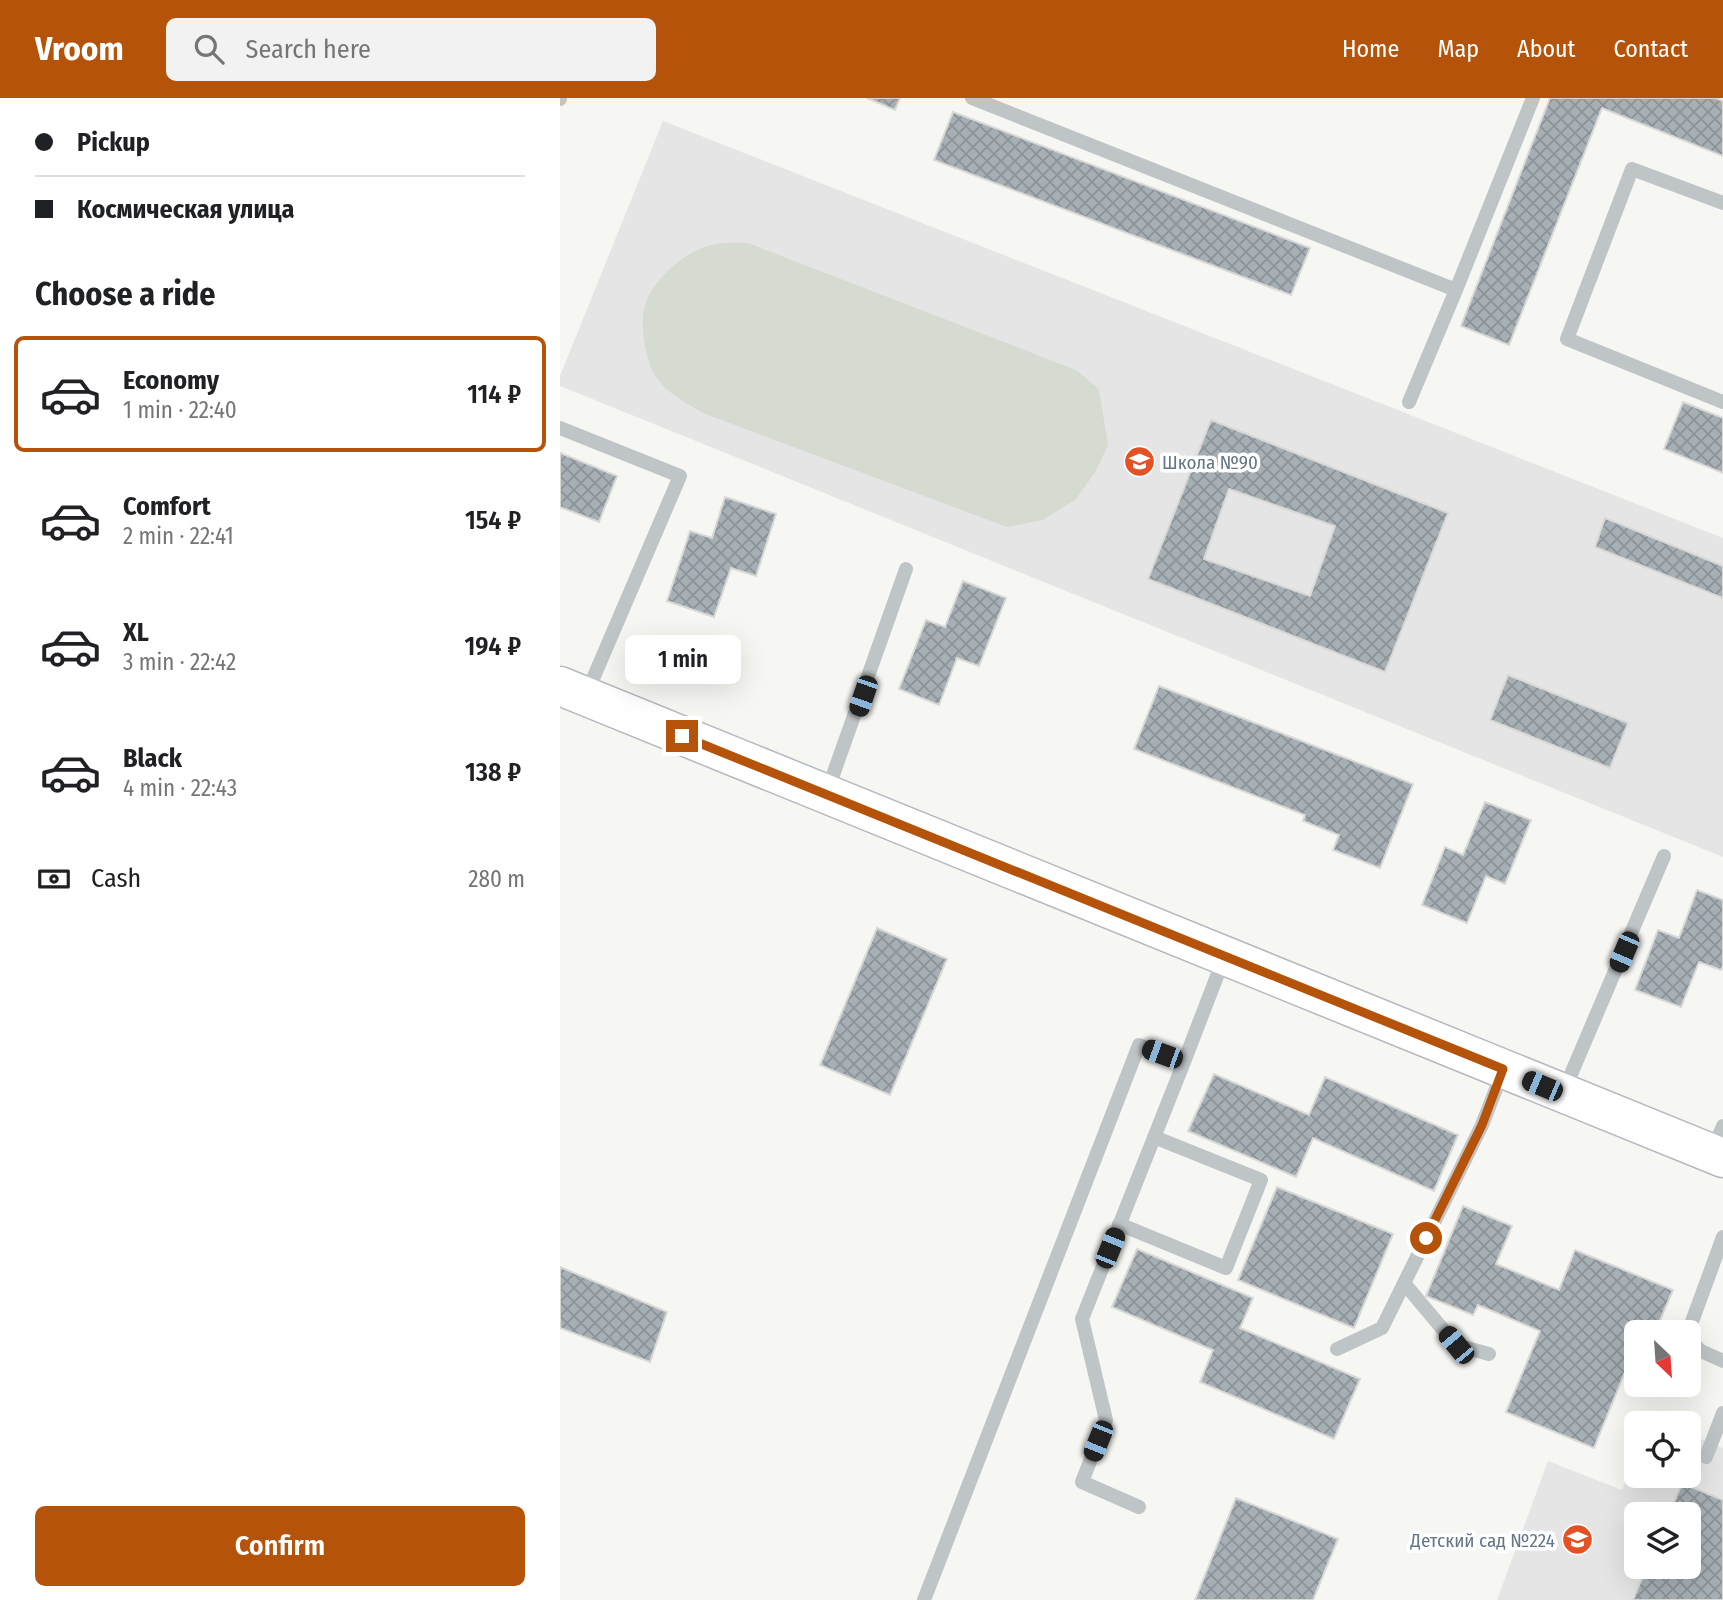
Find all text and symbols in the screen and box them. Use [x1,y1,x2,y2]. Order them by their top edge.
search box [166,18,656,81]
text: Vroom [35,29,124,69]
icon: search [190,30,228,68]
text: Search here [246,34,371,65]
text: Home [1342,35,1399,63]
text: Map [1437,35,1479,63]
text: About [1517,35,1575,63]
text: Contact [1613,35,1688,63]
text: Pickup [77,127,150,158]
text: Космическая улица [77,194,294,225]
text: Choose a ride [35,275,216,313]
icon: car [39,363,102,426]
text: Economy [123,365,219,396]
text: 114 ₽ [467,379,521,410]
text: 1 min · 22:40 [123,396,237,424]
school or university icon: Школа №90 [1122,445,1156,479]
place label: Школа №90 [1162,451,1258,474]
icon: car [39,489,102,552]
text: Comfort [123,491,211,522]
text: 154 ₽ [465,505,521,536]
text: 2 min · 22:41 [123,522,234,550]
icon: car [39,615,102,678]
text: XL [123,617,149,648]
text: 194 ₽ [465,631,521,662]
callout: 1 min [624,634,740,684]
text: 1 min [658,645,708,673]
text: 3 min · 22:42 [123,648,236,676]
car [847,673,880,719]
route end [666,720,698,752]
icon: car [39,741,102,804]
text: Black [123,743,182,774]
text: 138 ₽ [465,757,521,788]
text: 4 min · 22:43 [123,774,237,802]
icon: cash [35,860,73,898]
text: Cash [91,863,141,894]
text: 280 m [468,865,525,893]
car [1607,929,1642,975]
car [1139,1037,1186,1071]
car [1519,1068,1566,1104]
route start [1410,1222,1442,1254]
car [1093,1225,1128,1271]
north arrow [1624,1320,1701,1396]
map controls [1624,1320,1701,1579]
car [1435,1322,1478,1368]
button: locate [1624,1411,1701,1488]
car [1081,1418,1116,1464]
button: layers [1624,1502,1701,1579]
button: Confirm [35,1506,525,1586]
school or university icon: Детский сад №224 [1561,1523,1595,1557]
place label: Детский сад №224 [1409,1529,1555,1552]

